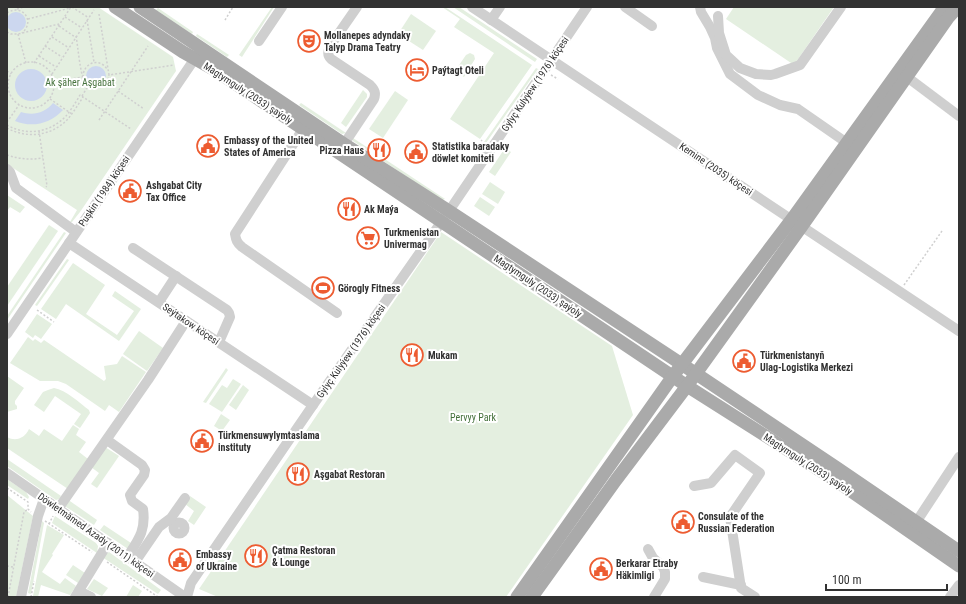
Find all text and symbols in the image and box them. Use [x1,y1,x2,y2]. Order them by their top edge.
theatre icon: Mollanepes adyndaky Talyp Drama Teatry [296,28,322,54]
place label: Mollanepes adyndaky Talyp Drama Teatry [324,30,411,53]
street label: Gylyç Kulyýew (1976) köçesi [499,35,572,134]
hotel icon: Paýtagt Oteli [404,57,430,83]
street label: Magtymguly (2033) şaýoly [201,60,294,127]
place label: Paýtagt Oteli [432,65,484,76]
park label: Ak şäher Aşgabat [45,77,115,88]
public building icon: Embassy of the United States of America [195,133,221,159]
place label: Embassy of the United States of America [224,135,313,158]
restaurant icon: Pizza Haus [366,137,392,163]
public building icon: Statistika baradaky döwlet komiteti [403,139,429,165]
street label: Kemine (2035) köçesi [677,140,755,198]
place label: Statistika baradaky döwlet komiteti [432,141,510,164]
place label: Pizza Haus [319,145,364,156]
street label: Puşkin (1984) köçesi [76,154,133,229]
public building icon: Ashgabat City Tax Office [117,178,143,204]
place label: Ashgabat City Tax Office [146,180,202,203]
restaurant icon: Ak Maýa [336,196,362,222]
place label: Ak Maýa [364,204,399,215]
supermarket icon: Turkmenistan Univermag [355,225,381,251]
place label: Turkmenistan Univermag [384,227,439,250]
street label: Magtymguly (2033) şaýoly [491,252,584,320]
sports icon: Görogly Fitness [310,275,336,301]
place label: Görogly Fitness [338,283,401,294]
street label: Seýtakow köçesi [161,301,221,347]
street label: Gylyç Kulyýew (1976) köçesi [314,302,388,400]
restaurant icon: Mukam [399,342,425,368]
public building icon: Türkmenistanyň Ulag-Logistika Merkezi [731,348,757,374]
place label: Mukam [428,350,457,361]
place label: Türkmenistanyň Ulag-Logistika Merkezi [760,350,853,373]
park label: Pervyy Park [450,412,497,423]
public building icon: Türkmensuwylymtaslama instituty [189,428,215,454]
place label: Türkmensuwylymtaslama instituty [218,430,320,453]
street label: Magtymguly (2033) şaýoly [761,431,854,498]
restaurant icon: Aşgabat Restoran [285,461,311,487]
place label: Aşgabat Restoran [314,469,385,480]
street label: Döwletmämed Azady (2011) köçesi [35,491,156,580]
public building icon: Consulate of the Russian Federation [670,509,696,535]
place label: Consulate of the Russian Federation [698,511,775,534]
restaurant icon: Çatma Restoran & Lounge [243,543,269,569]
place label: Çatma Restoran & Lounge [272,545,336,568]
public building icon: Embassy of Ukraine [167,547,193,573]
place label: Embassy of Ukraine [196,549,237,572]
public building icon: Berkarar Etraby Häkimligi [588,556,614,582]
place label: Berkarar Etraby Häkimligi [616,558,678,581]
scale bar [826,566,947,592]
text: 100 m [832,573,862,587]

